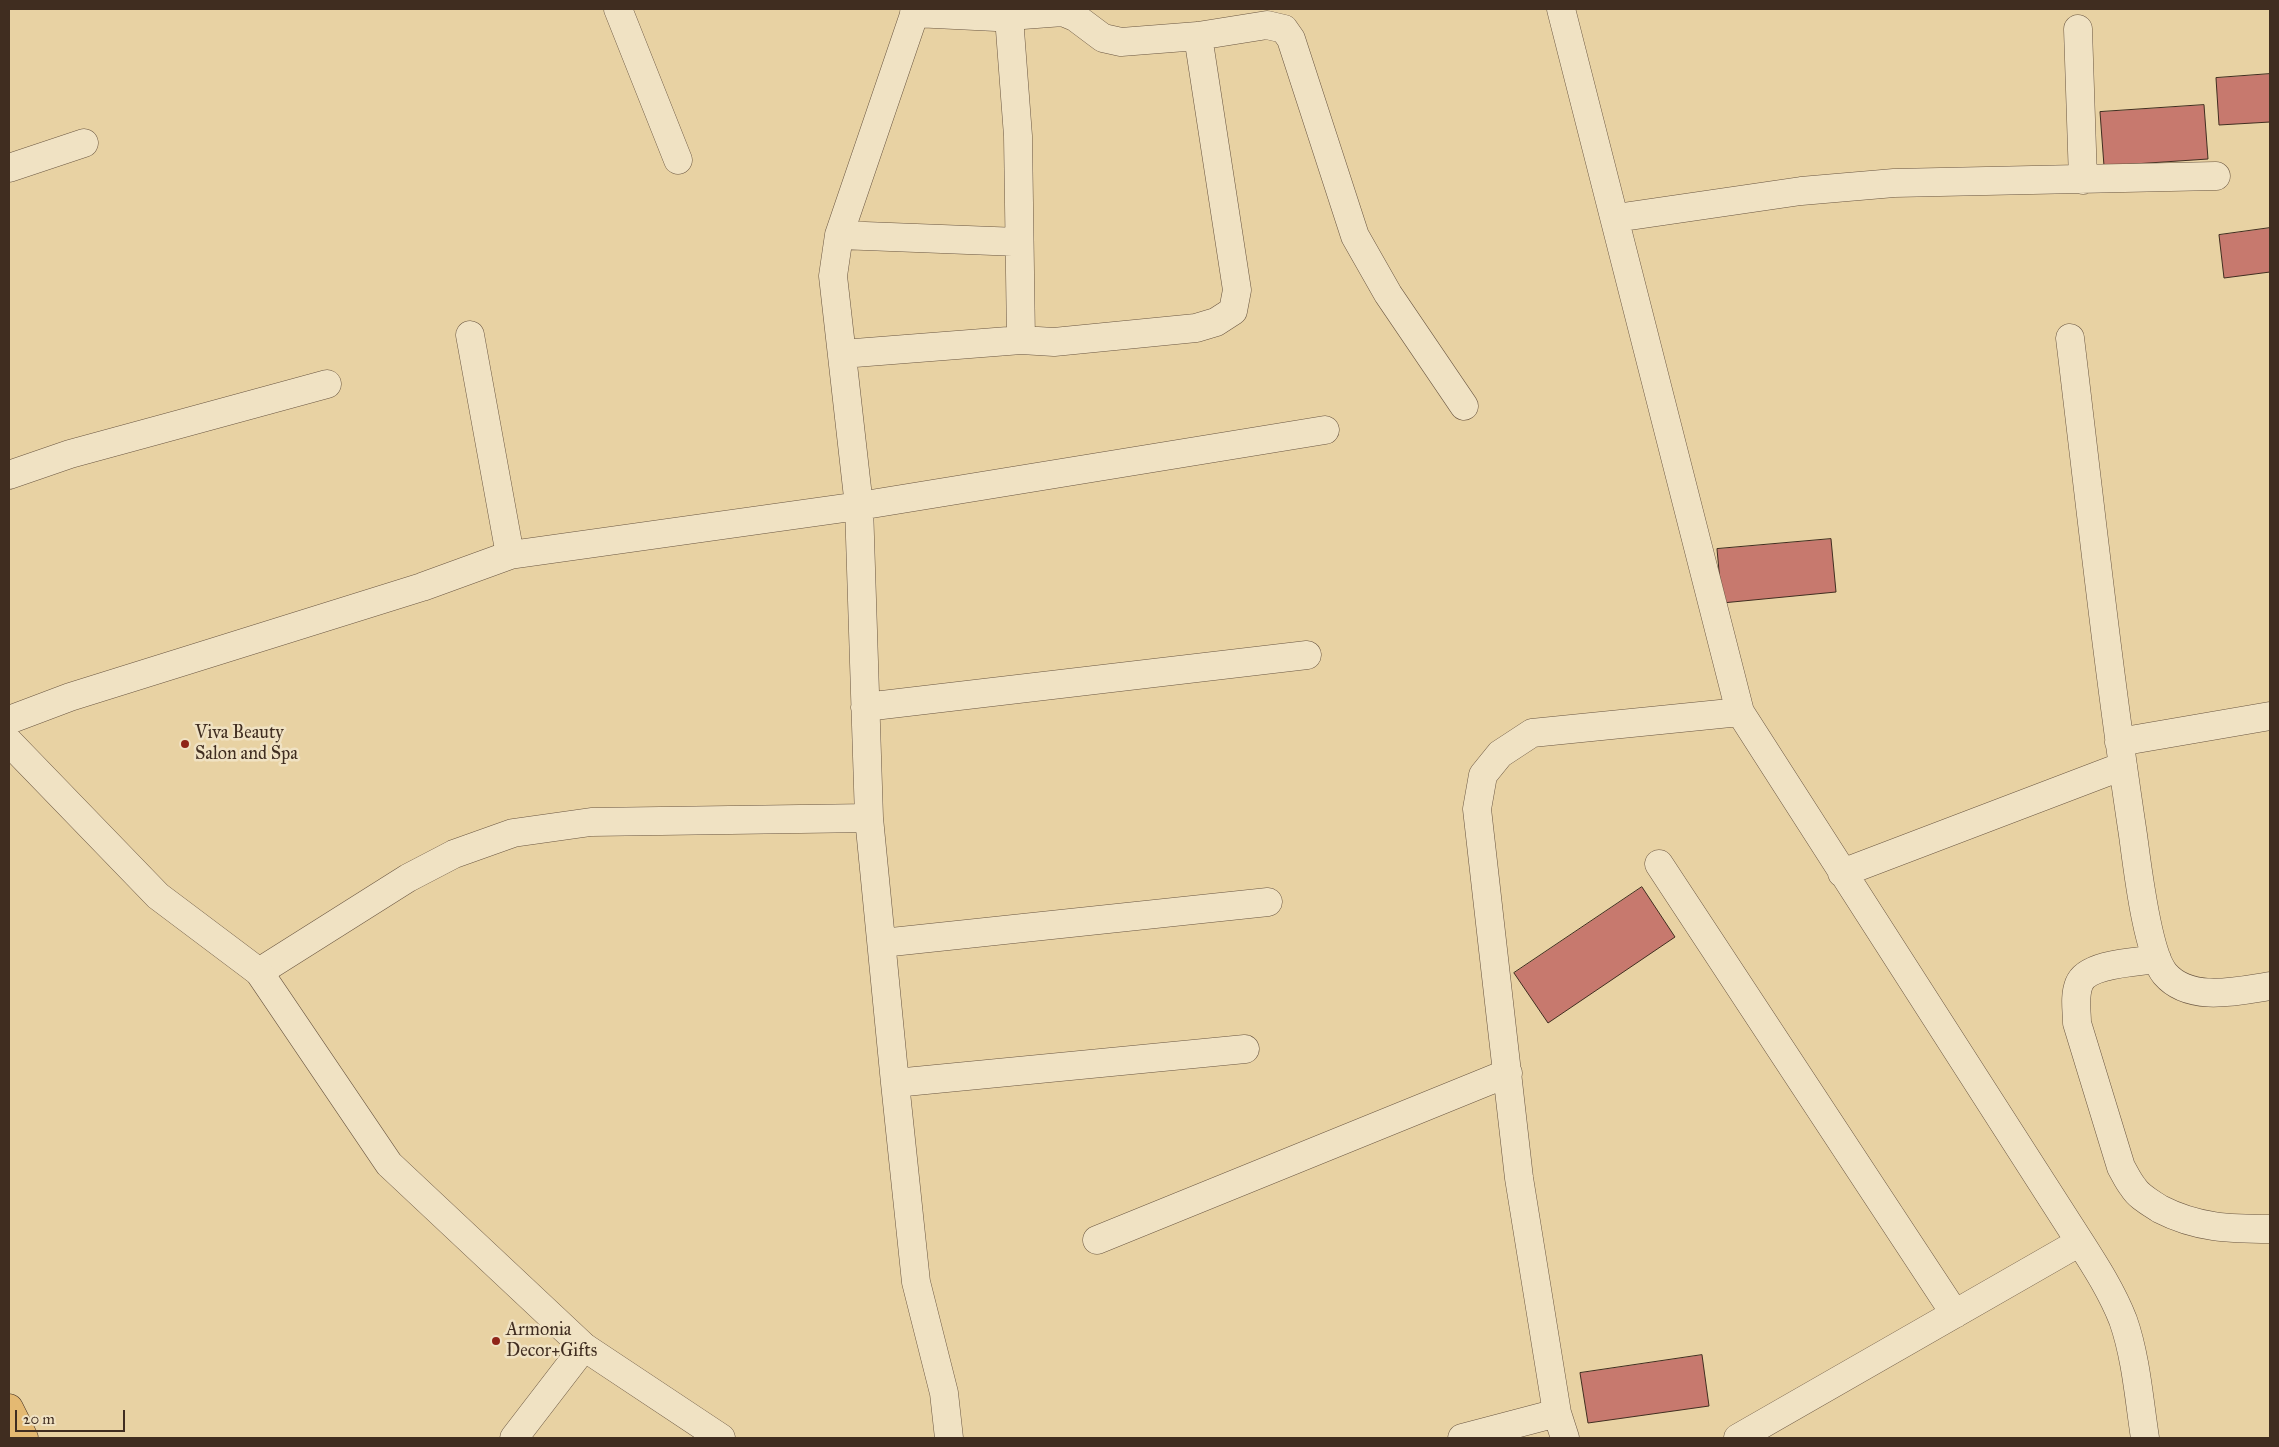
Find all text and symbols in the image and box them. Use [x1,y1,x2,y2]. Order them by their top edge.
place label: Viva Beauty Salon and Spa [195,723,298,766]
marker: Viva Beauty Salon and Spa [179,738,191,750]
place label: Armonia Decor+Gifts [506,1320,597,1362]
marker: Armonia Decor+Gifts [490,1335,502,1347]
scale bar [18,1400,128,1432]
text: 20 m [23,1410,55,1428]

